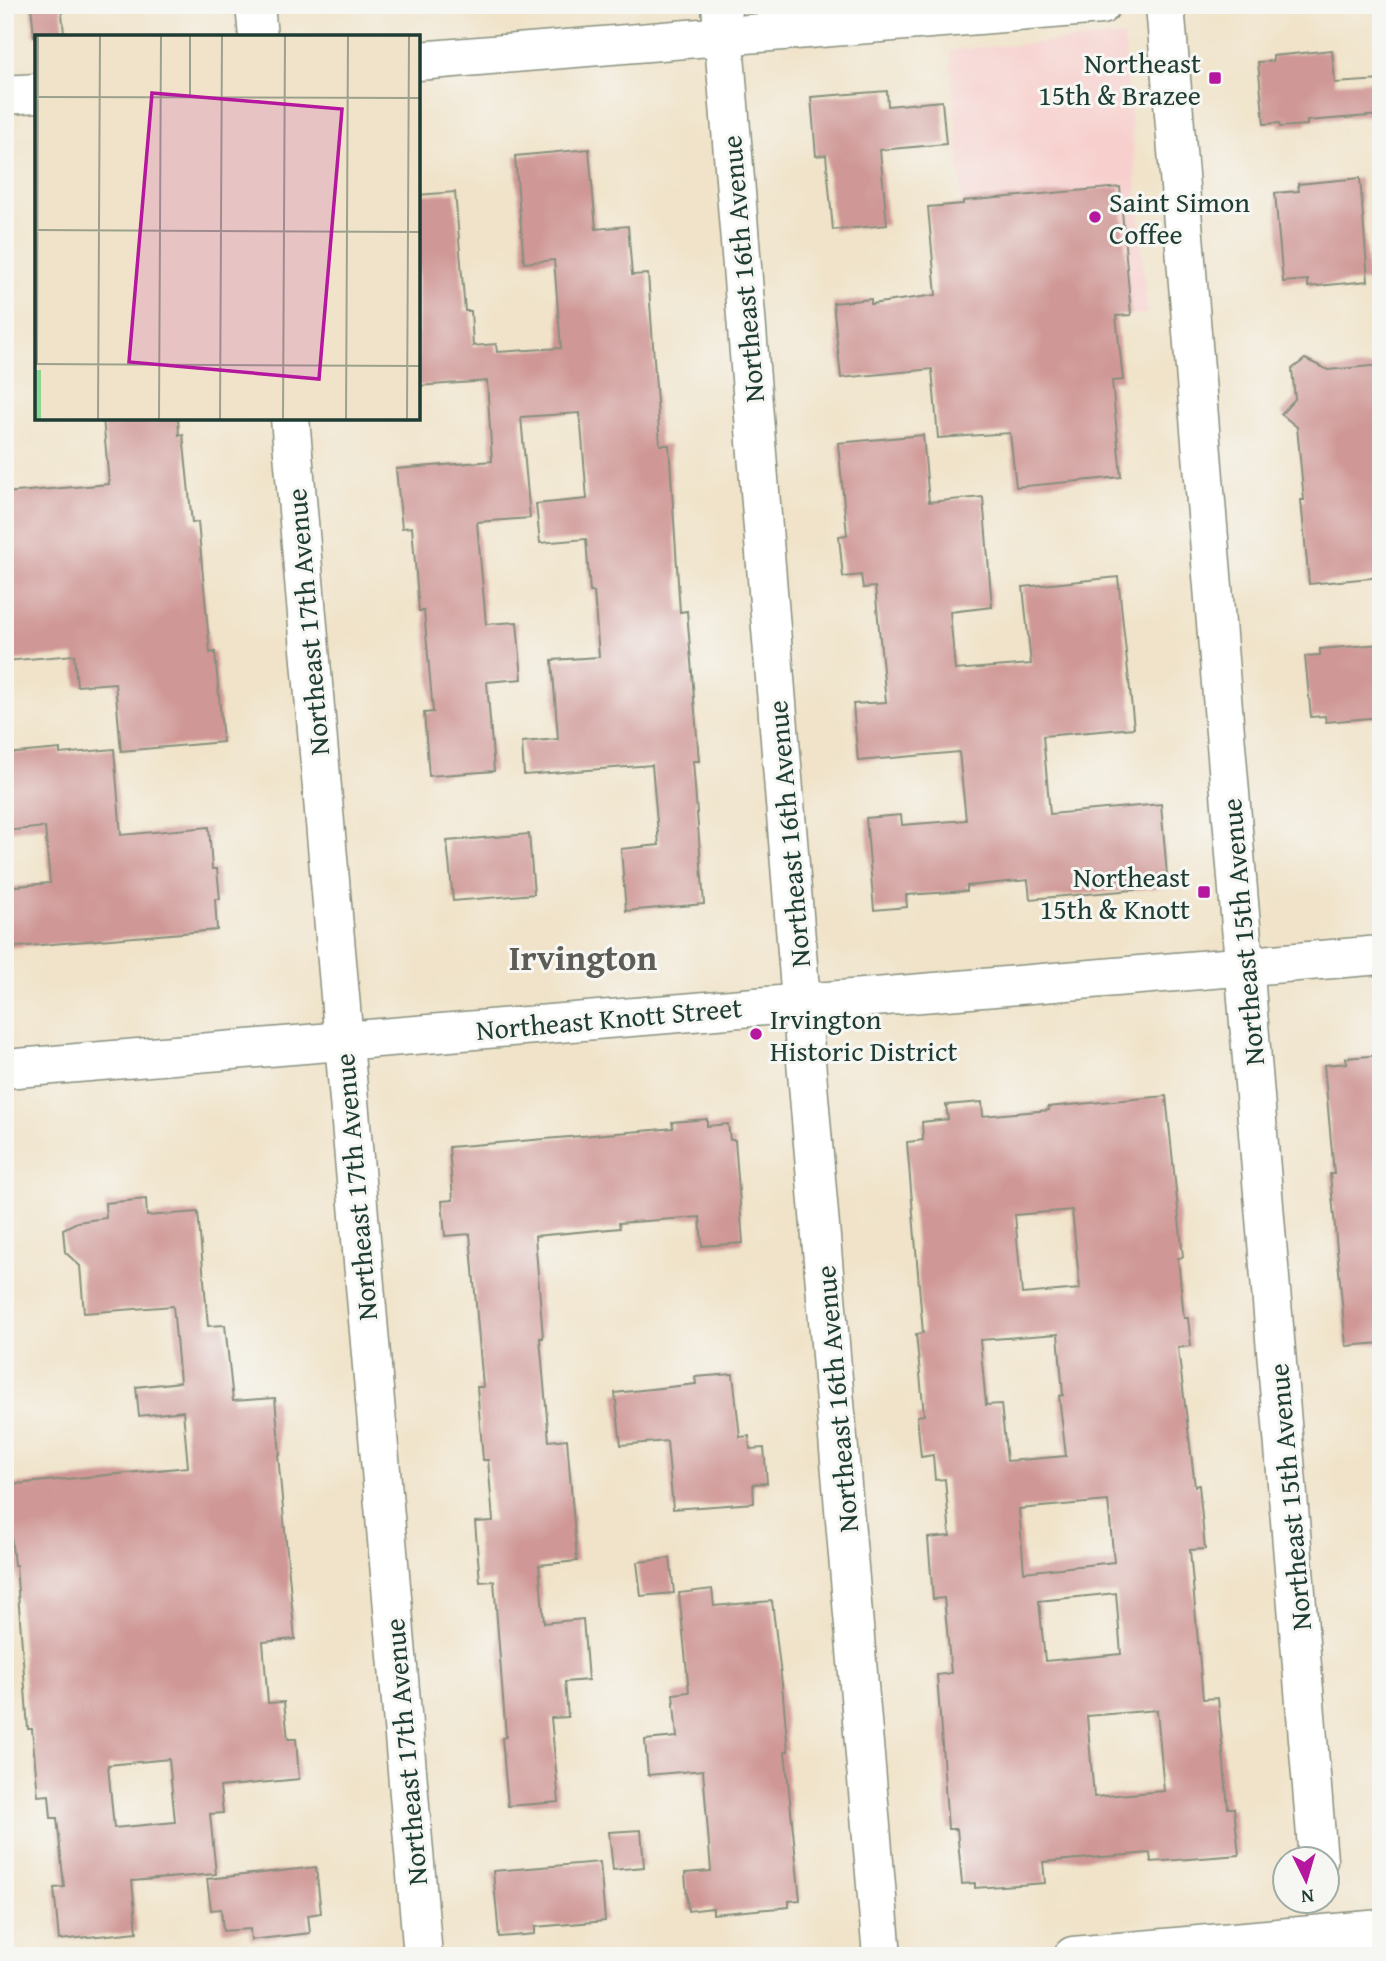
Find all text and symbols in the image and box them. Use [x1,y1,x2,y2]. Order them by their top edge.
inset map [35,35,420,420]
place label: Northeast 15th & Brazee [1038,42,1201,115]
marker: Northeast 15th & Brazee [1207,70,1223,86]
street label: Northeast 16th Avenue [710,134,774,404]
place label: Saint Simon Coffee [1109,181,1250,254]
marker: Saint Simon Coffee [1087,209,1103,225]
street label: Northeast 17th Avenue [275,487,339,757]
street label: Northeast 16th Avenue [756,699,820,969]
street label: Northeast 15th Avenue [1210,797,1274,1067]
place label: Northeast 15th & Knott [1040,856,1190,929]
marker: Northeast 15th & Knott [1196,884,1212,900]
district label: Irvington [509,932,657,983]
street label: Northeast Knott Street [474,986,744,1050]
place label: Irvington Historic District [770,998,957,1071]
marker: Irvington Historic District [748,1026,764,1042]
street label: Northeast 17th Avenue [323,1052,387,1322]
street label: Northeast 16th Avenue [804,1264,868,1534]
street label: Northeast 15th Avenue [1257,1362,1321,1632]
street label: Northeast 17th Avenue [373,1617,437,1887]
north arrow [1270,1846,1340,1916]
text: N [1300,1882,1315,1911]

